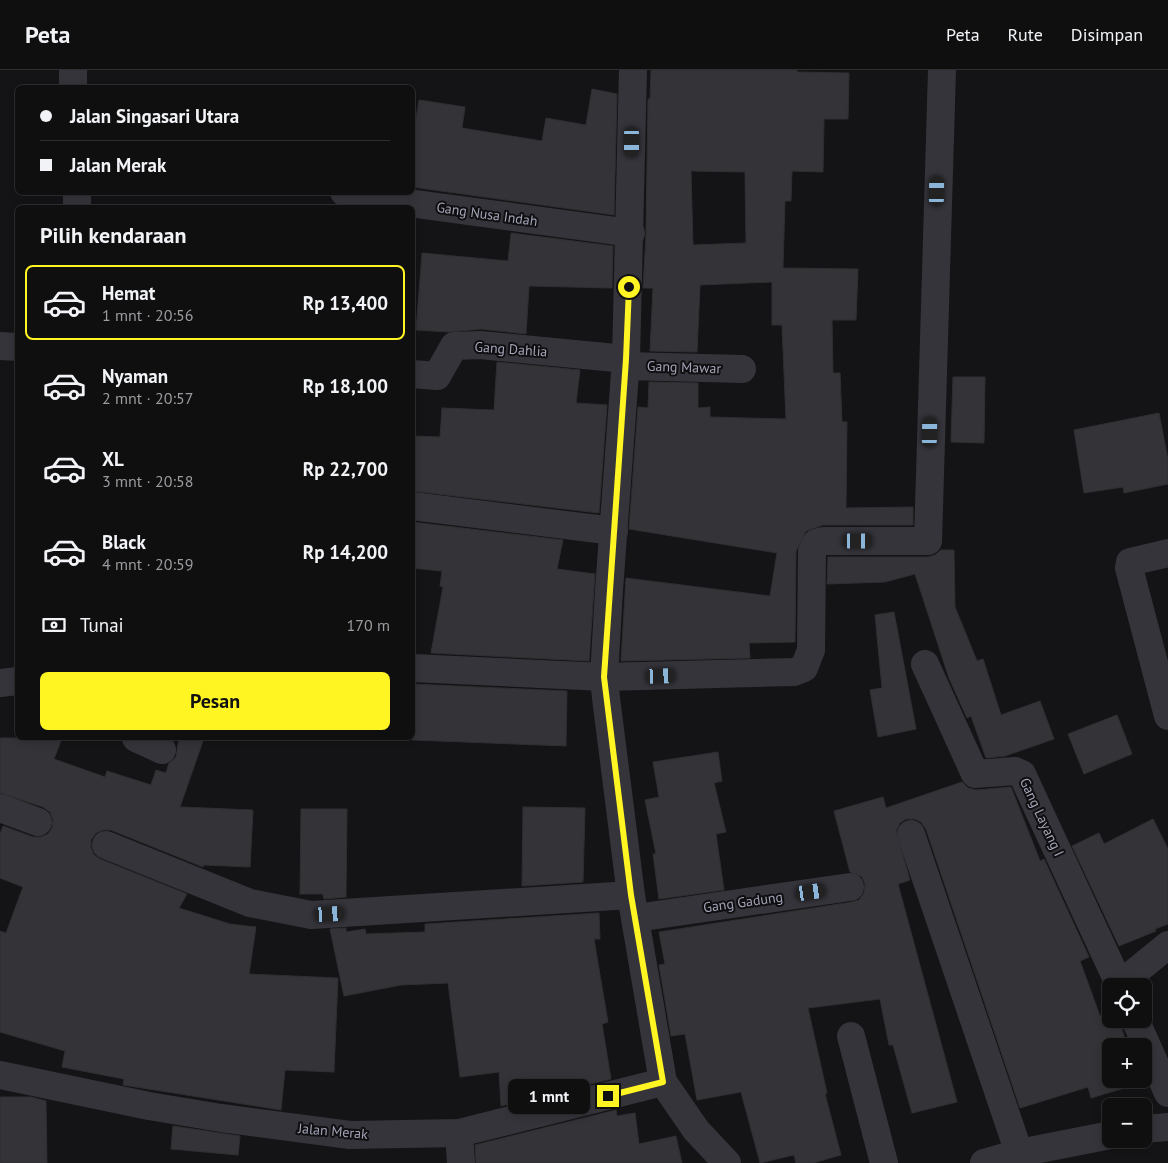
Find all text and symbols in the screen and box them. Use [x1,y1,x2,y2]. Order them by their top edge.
text: Peta [25,19,70,50]
text: Peta [946,23,980,46]
text: Rute [1008,23,1043,46]
text: Disimpan [1071,23,1143,46]
text: Jalan Singasari Utara [70,104,239,128]
car [624,127,639,157]
text: Jalan Merak [70,153,166,177]
car [929,176,944,206]
street label: Gang Nusa Indah [435,198,539,230]
text: Pilih kendaraan [40,221,186,249]
route start [618,276,640,298]
icon: car [42,280,87,325]
text: Hemat [102,281,155,305]
text: Rp 13,400 [303,291,388,315]
text: 1 mnt · 20:56 [102,305,193,325]
street label: Gang Dahlia [474,337,548,361]
street label: Gang Mawar [646,357,722,377]
icon: car [42,363,87,408]
text: Nyaman [102,364,168,388]
text: Rp 18,100 [303,374,388,398]
text: 2 mnt · 20:57 [102,388,193,408]
car [922,417,937,447]
icon: car [42,446,87,491]
text: XL [102,447,124,471]
text: Rp 22,700 [303,457,388,481]
text: 3 mnt · 20:58 [102,471,193,491]
icon: car [42,529,87,574]
text: Black [102,530,146,554]
car [843,534,873,549]
text: Rp 14,200 [303,540,388,564]
text: 4 mnt · 20:59 [102,554,193,574]
icon: cash [40,611,68,639]
text: Tunai [80,613,124,637]
text: 170 m [347,615,390,635]
car [645,668,676,684]
button: Pesan [40,672,390,730]
street label: Gang Layang I [1016,775,1068,859]
car [795,882,826,902]
street label: Gang Gadung [702,888,784,916]
car [314,906,345,922]
map controls [1102,978,1152,1148]
button: locate [1102,978,1152,1028]
button: + [1102,1038,1152,1088]
callout: 1 mnt [508,1078,590,1114]
route end [597,1085,619,1107]
text: 1 mnt [529,1086,569,1106]
button: − [1102,1098,1152,1148]
street label: Jalan Merak [296,1119,369,1143]

